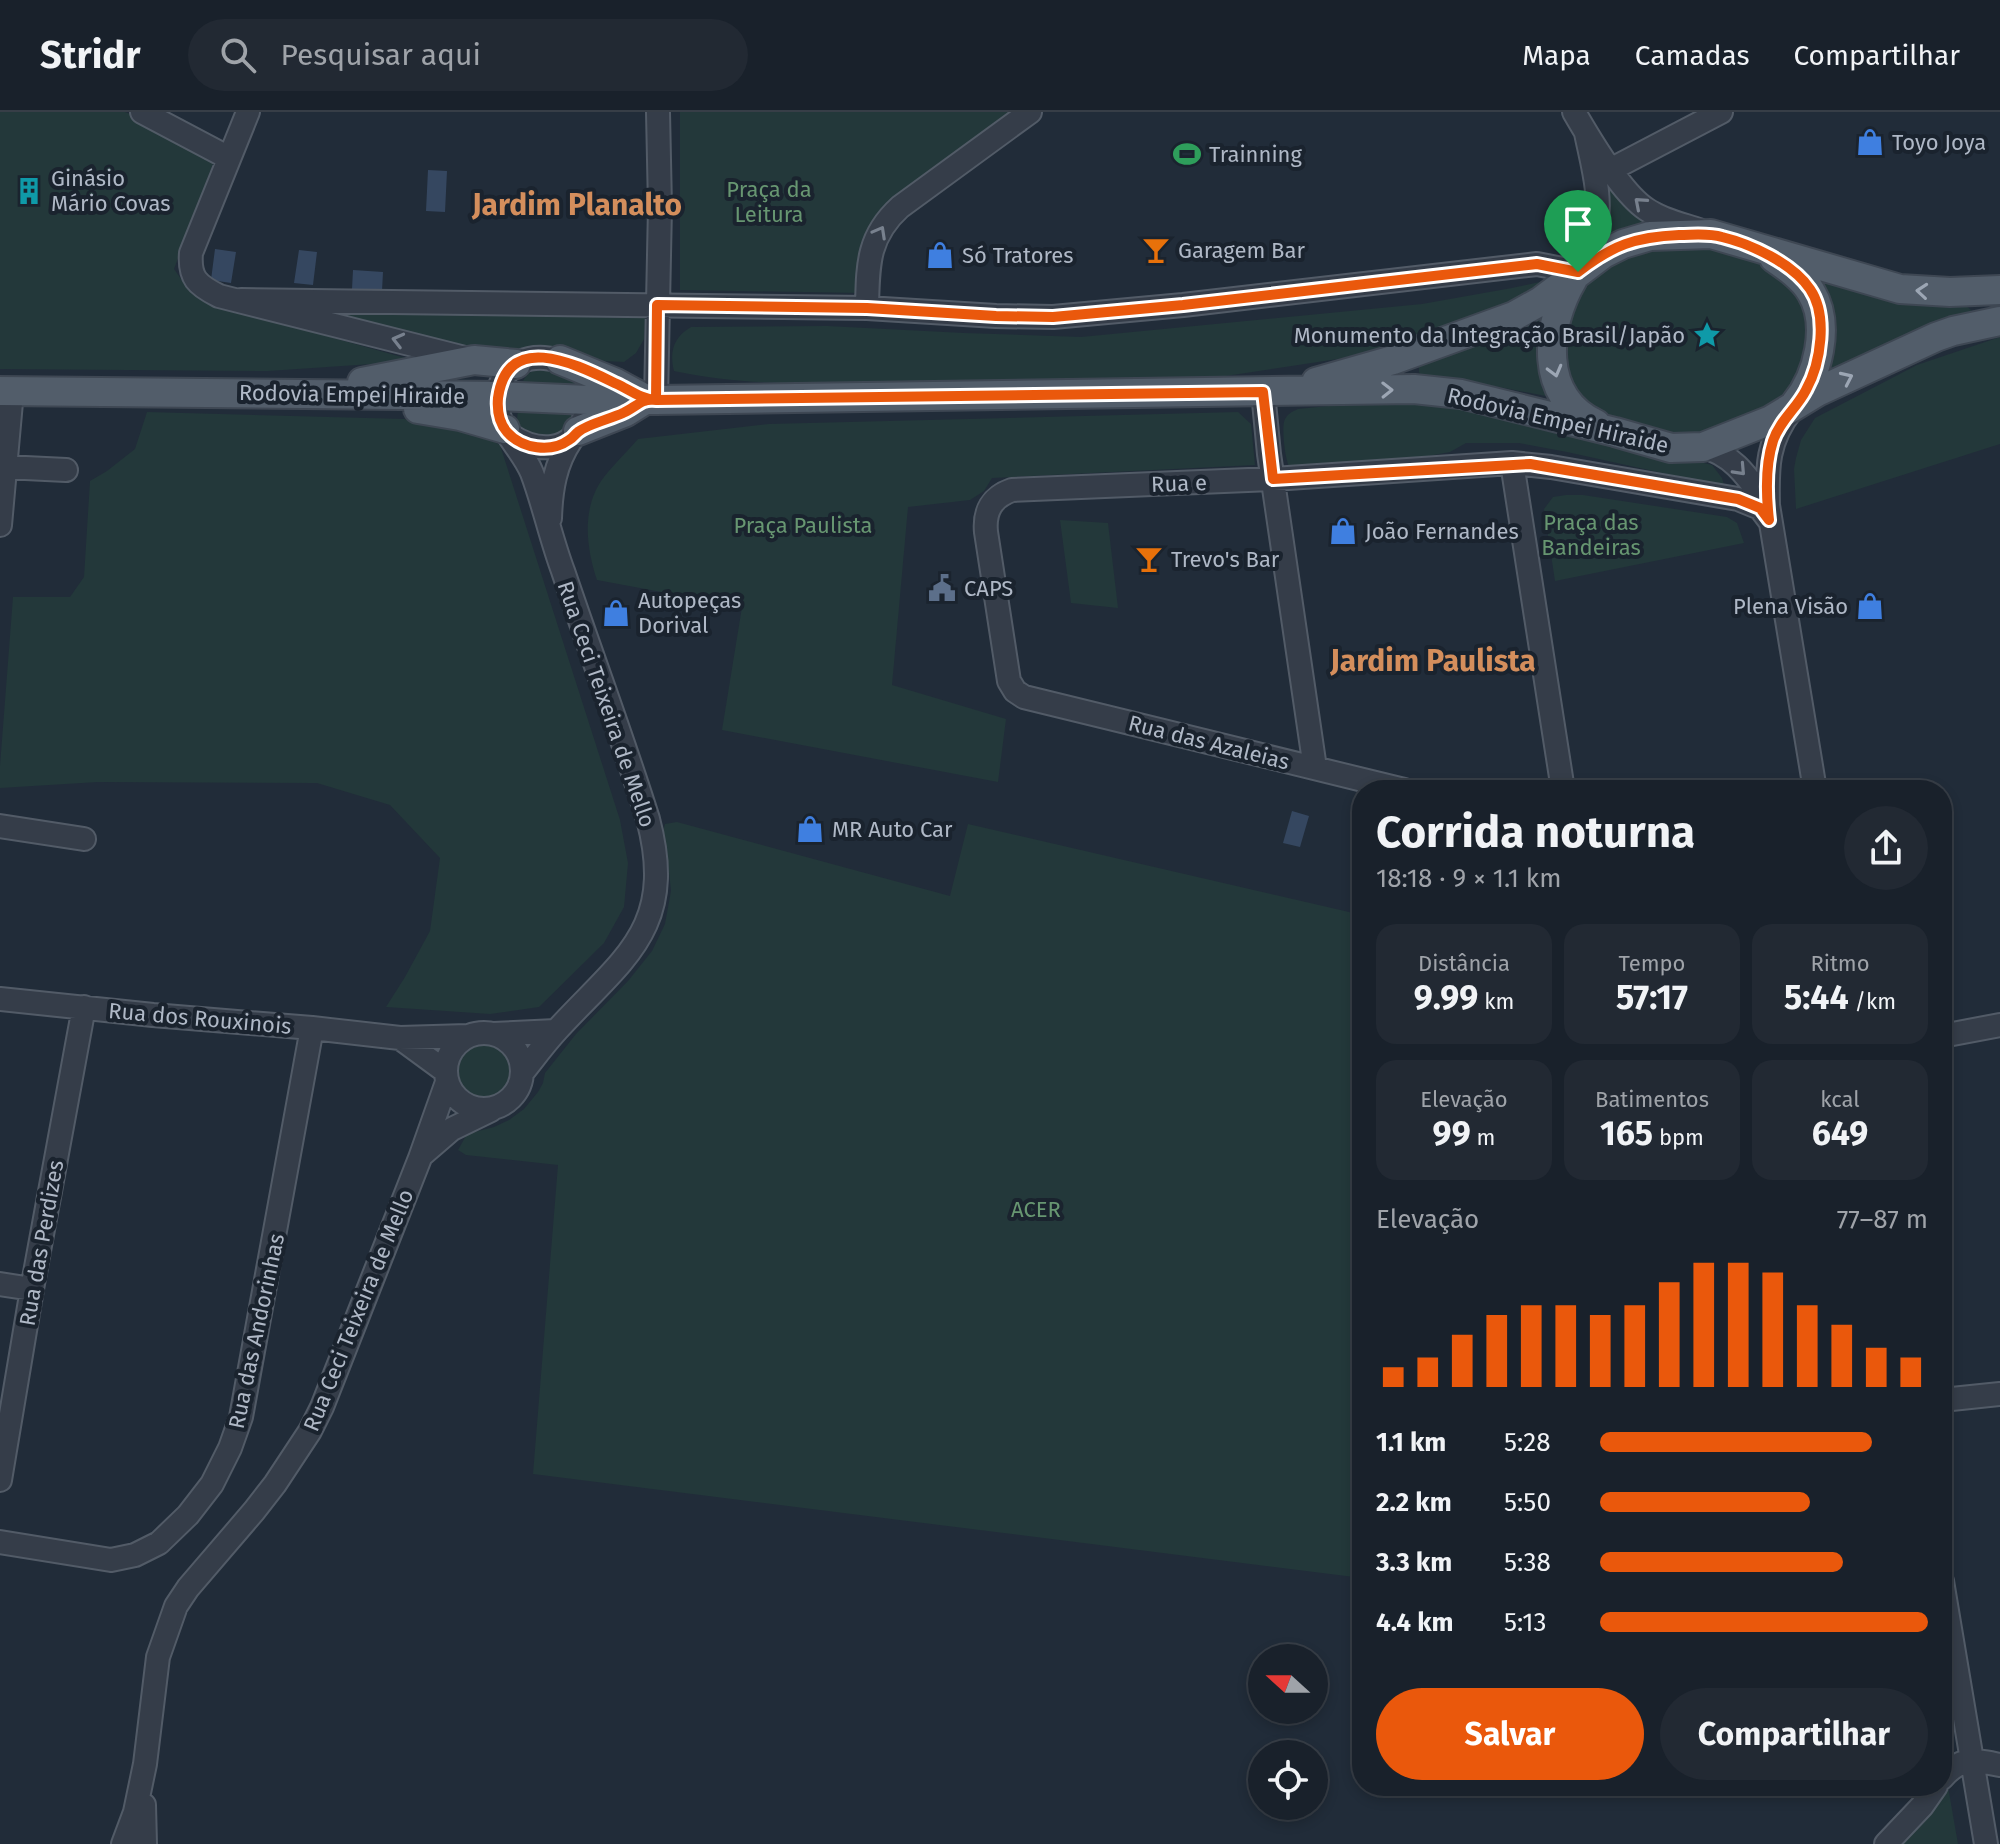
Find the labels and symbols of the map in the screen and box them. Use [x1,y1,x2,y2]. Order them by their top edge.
shop icon: Toyo Joya [1855,127,1885,157]
place label: Toyo Joya [1892,129,1986,156]
sports icon: Trainning [1172,139,1202,169]
place label: Trainning [1209,141,1302,168]
place label: Ginásio Mário Covas [51,165,171,217]
building icon: Ginásio Mário Covas [14,176,44,206]
park label: Praça da Leitura [726,176,812,228]
district label: Jardim Planalto [471,187,682,223]
pin [1544,190,1612,272]
one-way arrow [1635,198,1650,213]
one-way arrow [870,226,886,241]
bar icon: Garagem Bar [1141,235,1171,265]
place label: Garagem Bar [1178,237,1305,264]
shop icon: Só Tratores [925,240,955,270]
place label: Só Tratores [962,242,1074,269]
one-way arrow [1915,282,1928,299]
place icon: Monumento da Integração Brasil/Japão [1692,320,1722,350]
place label: Monumento da Integração Brasil/Japão [1294,322,1685,349]
one-way arrow [392,333,406,350]
one-way arrow [1546,364,1563,378]
one-way arrow [1839,372,1853,388]
street label: Rodovia Empei Hiraide [239,379,465,410]
one-way arrow [1381,381,1394,399]
street label: Rodovia Empei Hiraide [1445,382,1671,459]
one-way arrow [1730,461,1745,475]
street label: Rua e [1151,469,1207,498]
park label: Praça das Bandeiras [1541,509,1641,561]
park label: Praça Paulista [733,512,873,539]
shop icon: João Fernandes [1328,516,1358,546]
place label: João Fernandes [1365,518,1519,545]
bar icon: Trevo's Bar [1134,544,1164,574]
place label: Trevo's Bar [1171,546,1280,573]
public building icon: CAPS [927,573,957,603]
place label: CAPS [964,575,1013,602]
street label: Rua Ceci Teixeira de Mello [552,578,661,831]
place label: Autopeças Dorival [638,587,741,639]
shop icon: Plena Visão [1855,591,1885,621]
place label: Plena Visão [1733,593,1848,620]
shop icon: Autopeças Dorival [601,598,631,628]
district label: Jardim Paulista [1329,643,1536,679]
street label: Rua das Azaleias [1126,709,1292,776]
shop icon: MR Auto Car [795,814,825,844]
place label: MR Auto Car [832,816,953,843]
street label: Rua dos Rouxinois [107,997,293,1040]
street label: Rua das Perdizes [14,1158,69,1328]
street label: Rua Ceci Teixeira de Mello [298,1185,419,1435]
park label: ACER [1011,1196,1061,1223]
street label: Rua das Andorinhas [223,1231,290,1431]
north arrow [1248,1644,1328,1724]

